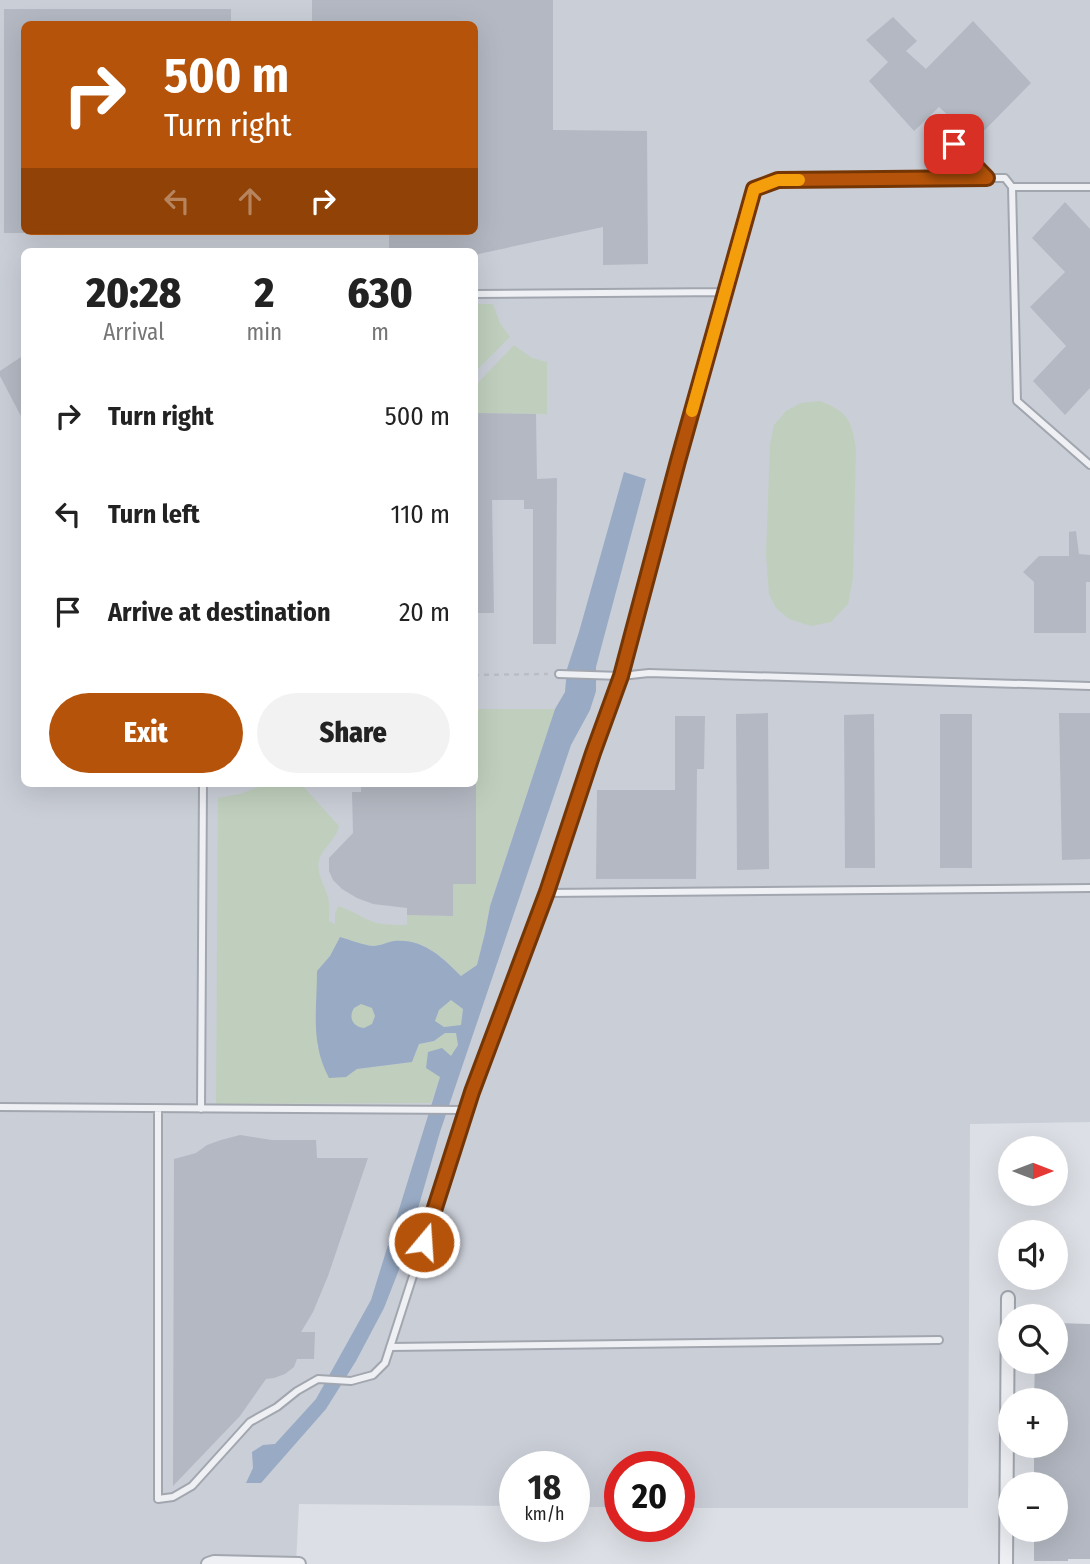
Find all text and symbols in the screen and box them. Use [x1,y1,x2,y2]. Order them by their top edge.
text: 500 m [164,46,289,105]
icon: right [49,49,140,140]
text: Turn right [164,106,291,144]
pin [924,114,984,174]
icon: arrive [935,125,973,163]
icon: left [158,182,196,220]
icon: ahead [231,182,269,220]
icon: right [304,182,342,220]
text: 20:28 [86,268,181,318]
text: 2 [254,268,274,318]
text: 630 [347,268,413,318]
text: Arrival [103,318,164,346]
text: min [246,318,282,346]
text: m [371,318,389,346]
icon: right [49,397,87,435]
text: Turn right [108,401,214,432]
text: 500 m [385,401,450,432]
icon: left [49,495,87,533]
text: Turn left [108,499,200,530]
text: 110 m [390,499,450,530]
icon: arrive [49,593,87,631]
text: Arrive at destination [108,597,331,628]
text: 20 m [399,597,450,628]
button: Exit [49,693,243,773]
button: Share [257,693,450,773]
north arrow [998,1136,1068,1206]
map controls [998,1136,1068,1542]
position arrow [387,1205,461,1279]
button: sound [998,1220,1068,1290]
button: search [998,1304,1068,1374]
button: + [998,1388,1068,1458]
speed limit sign: 20 [604,1451,695,1542]
text: 18 [528,1466,561,1508]
button: − [998,1472,1068,1542]
text: km/h [524,1503,565,1525]

